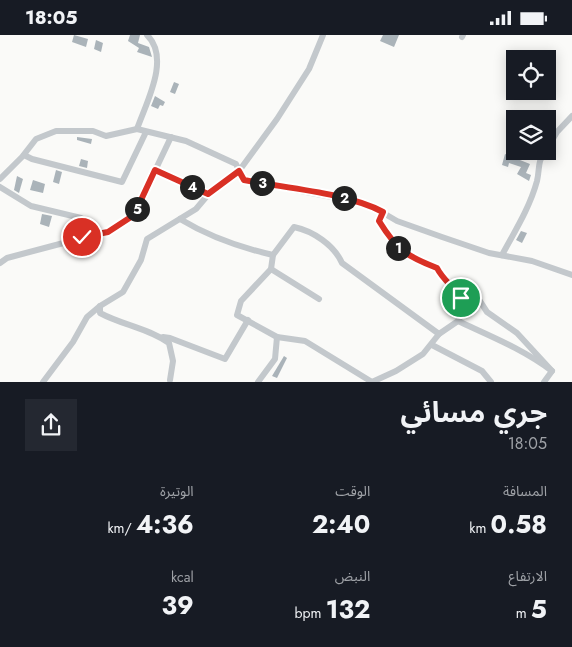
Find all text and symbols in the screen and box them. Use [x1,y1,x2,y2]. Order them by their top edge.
text: 18:05 [25,4,78,31]
map controls [506,50,556,160]
button: locate [506,50,556,100]
button: layers [506,110,556,160]
pin: 3 [250,171,274,195]
text: 3 [258,173,267,193]
pin: 4 [180,175,204,199]
text: 4 [188,177,197,197]
pin: 2 [332,185,356,211]
text: 2 [340,188,349,208]
pin: 5 [124,197,150,221]
text: 5 [133,199,142,219]
pin [61,216,103,258]
icon: check [68,223,96,251]
pin: 1 [386,235,410,261]
text: 1 [395,238,402,258]
pin [440,277,482,319]
icon: arrive [447,284,475,312]
text: جري مسائي [400,392,547,433]
button: share [25,399,77,451]
text: 18:05 [508,432,547,455]
text: الوتيرة [160,481,194,501]
text: الوقت [335,481,370,501]
text: المسافة [503,481,547,501]
text: 4:36 [136,506,194,542]
text: 2:40 [312,506,370,542]
text: 0.58 [491,506,547,542]
text: /km [107,518,136,538]
text: km [469,518,491,538]
text: النبض [335,566,370,586]
text: الارتفاع [509,566,547,586]
text: kcal [171,567,194,587]
text: 39 [161,587,194,623]
text: 132 [326,591,370,627]
text: 5 [531,591,547,627]
text: bpm [295,603,326,623]
text: m [516,603,531,623]

